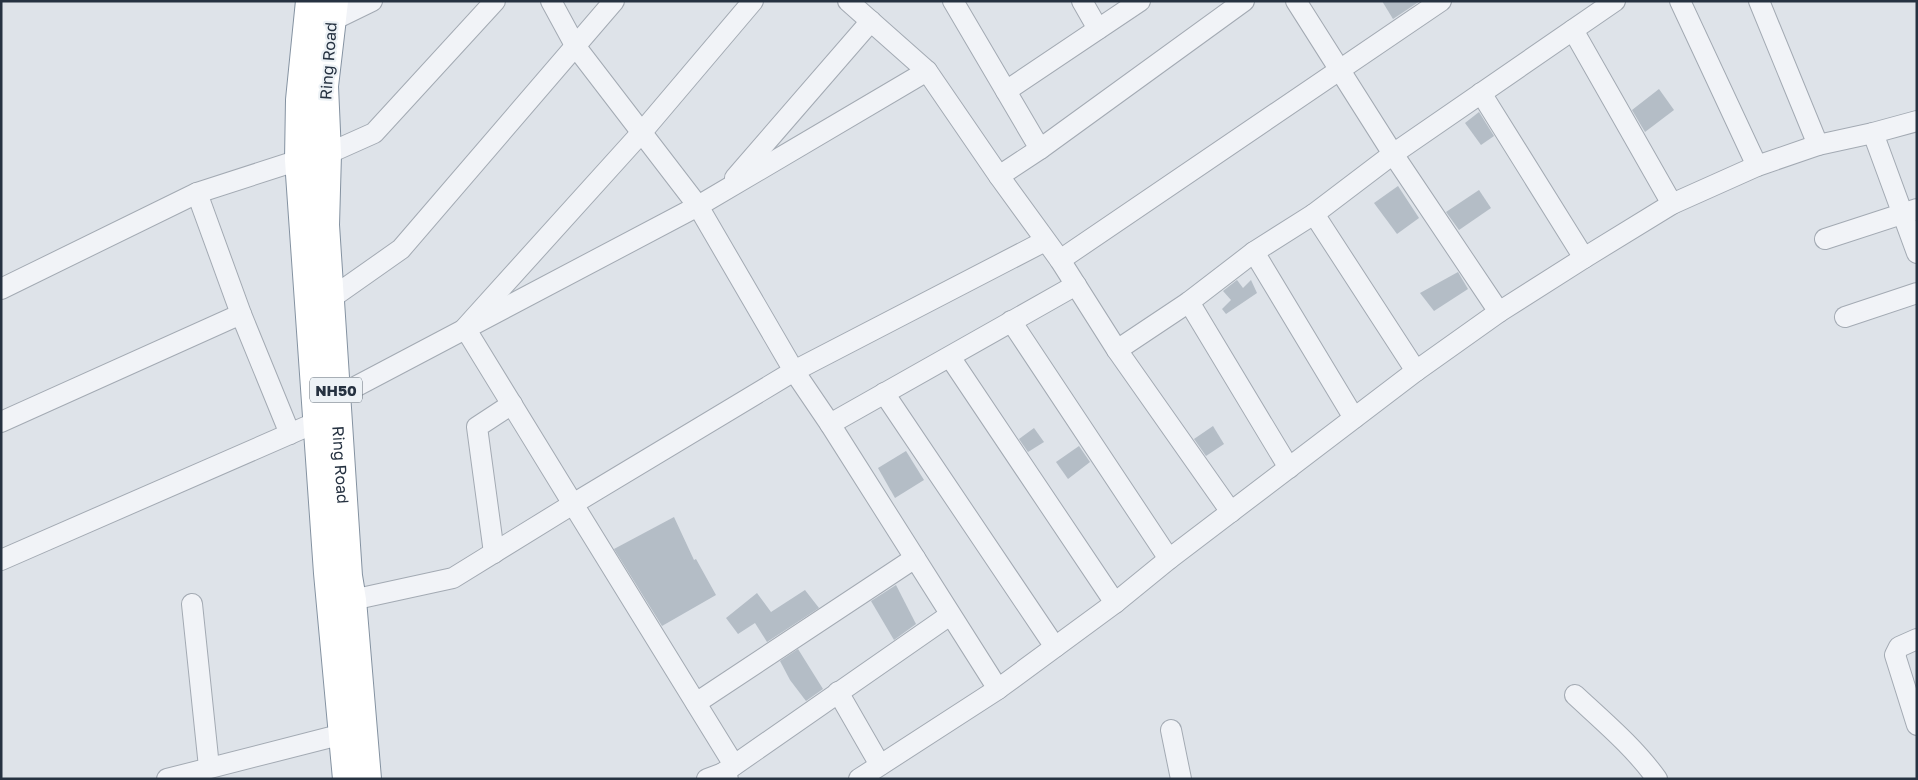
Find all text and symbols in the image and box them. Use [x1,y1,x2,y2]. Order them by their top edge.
street label: Ring Road [315,21,341,101]
road number: NH50 [310,378,362,402]
street label: Ring Road [328,425,353,504]

